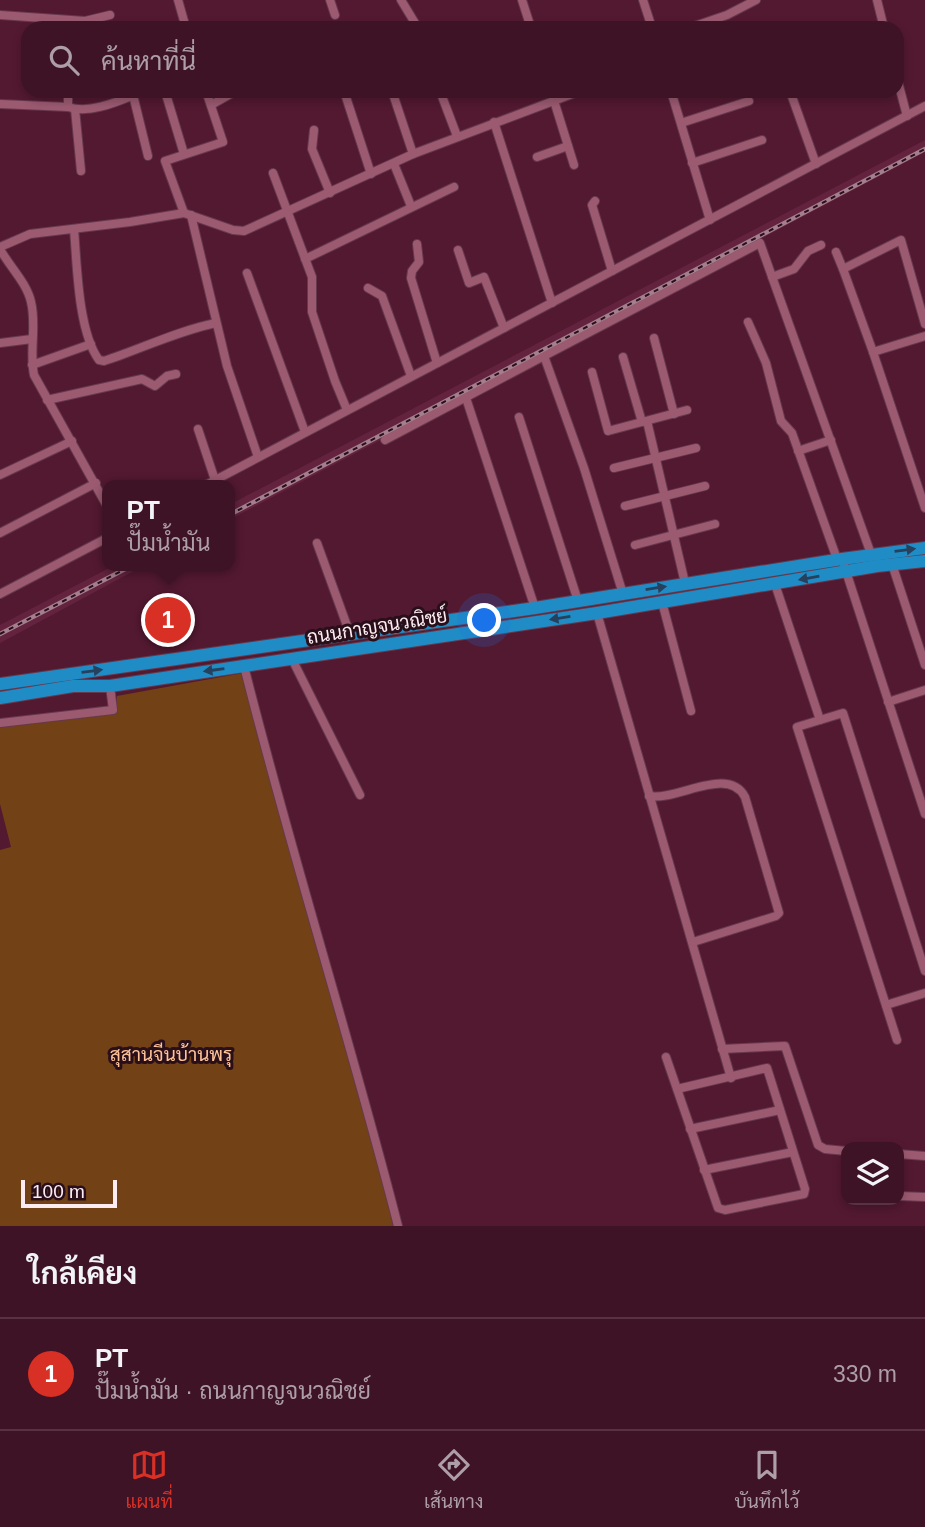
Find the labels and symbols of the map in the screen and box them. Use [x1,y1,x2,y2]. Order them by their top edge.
one-way arrow [895,545,917,556]
one-way arrow [798,573,820,584]
one-way arrow [645,582,667,593]
pin: 1 [145,594,191,646]
street label: ถนนกาญจนวณิชย์ [305,603,449,649]
your location [467,603,501,637]
one-way arrow [549,613,571,624]
one-way arrow [81,665,103,676]
one-way arrow [203,665,225,676]
park label: สุสานจีนบ้านพรุ [110,1042,232,1067]
scale bar [21,1177,117,1209]

